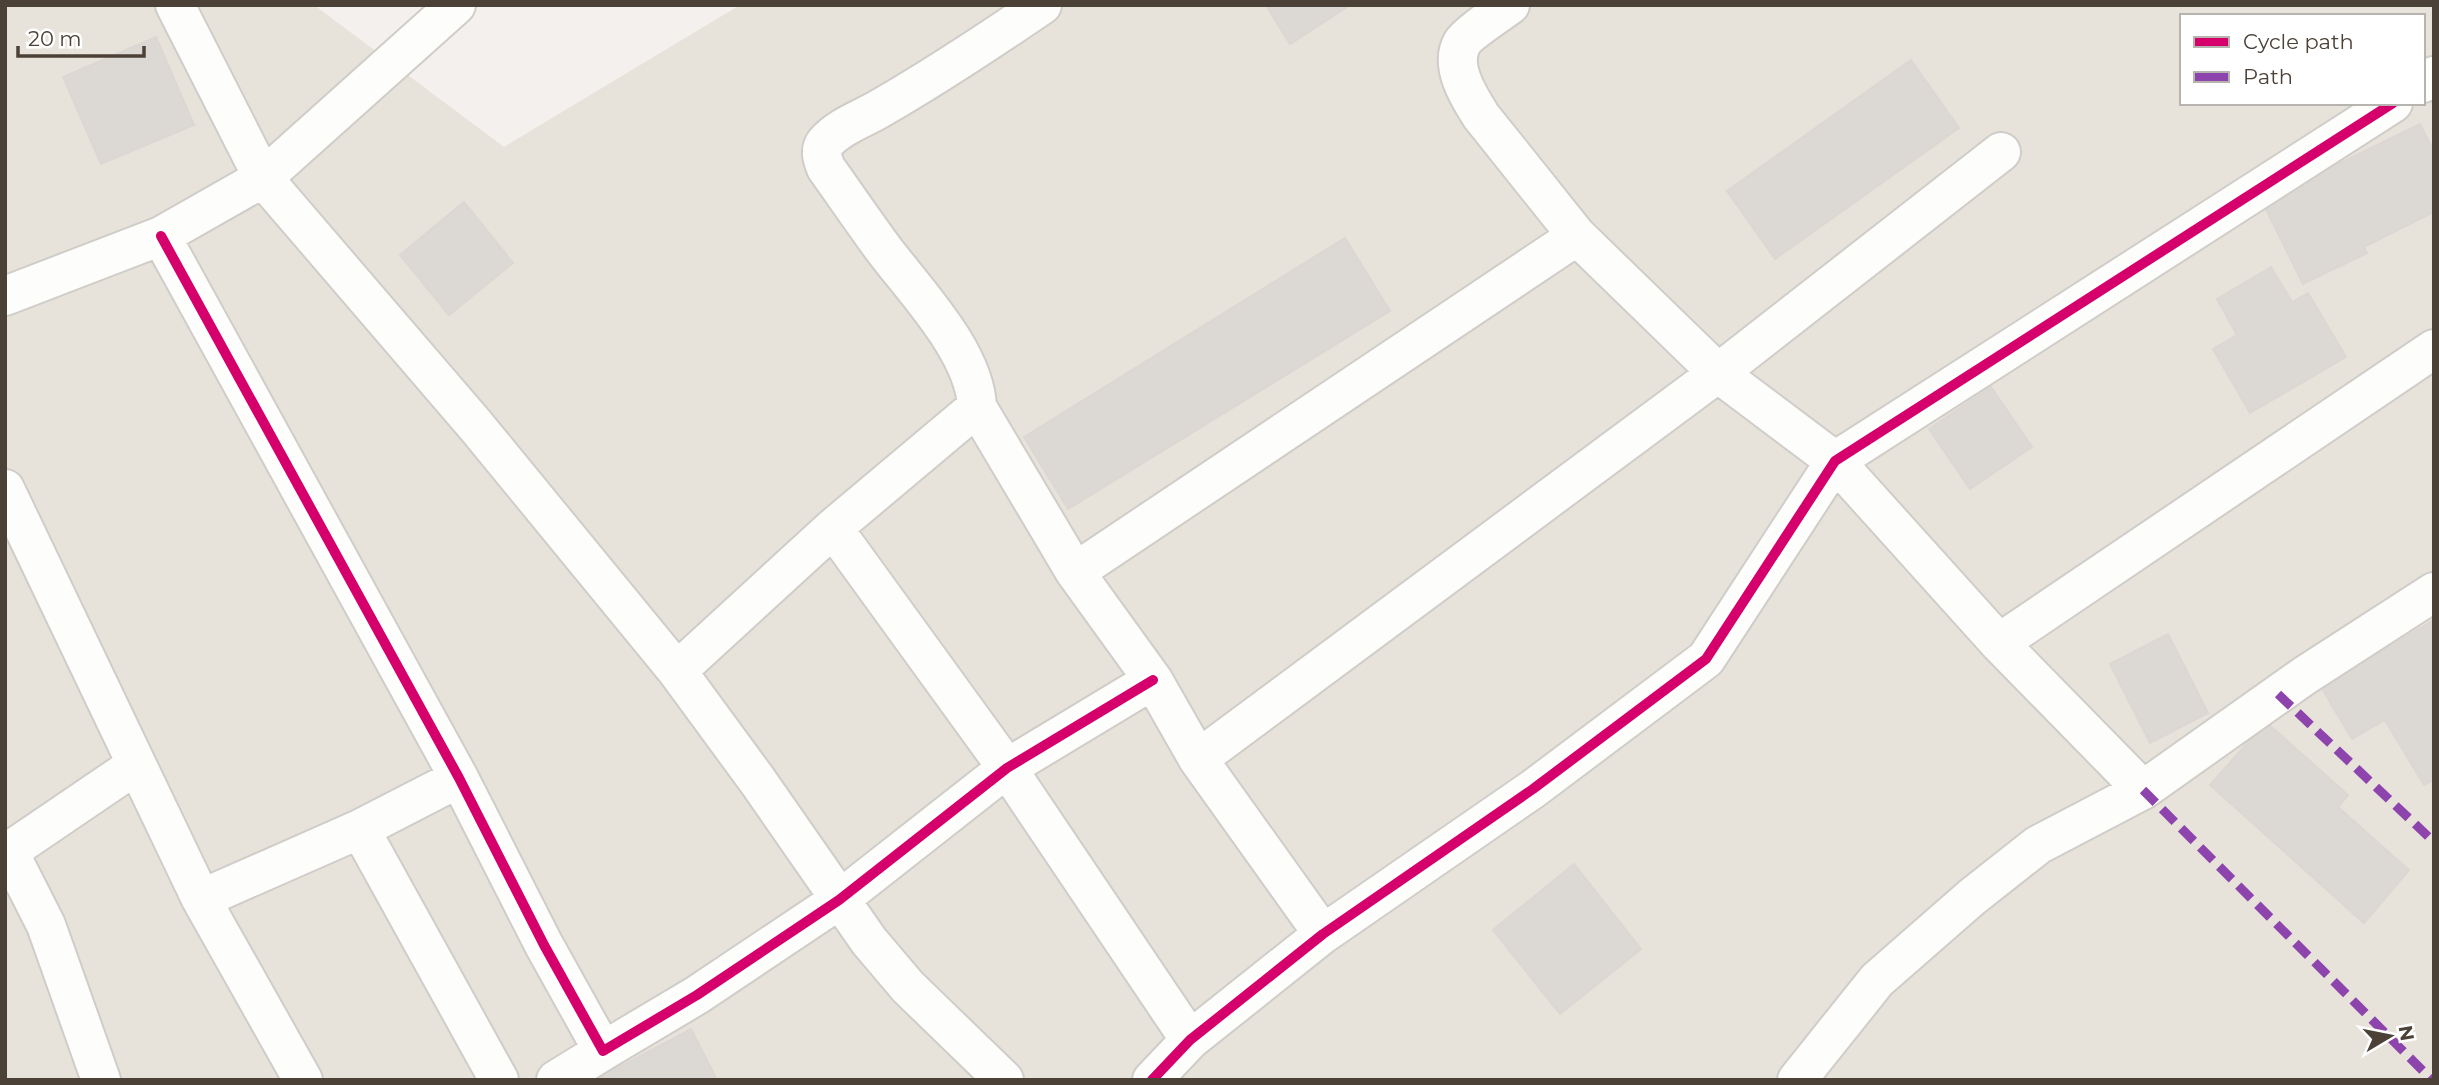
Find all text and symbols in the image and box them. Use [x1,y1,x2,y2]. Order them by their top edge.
scale bar [18,14,144,58]
legend [2180,14,2425,105]
text: 20 m [28,26,82,51]
text: Cycle path [2243,29,2354,54]
text: Path [2243,64,2293,89]
north arrow [2355,1001,2425,1071]
text: N [2394,1024,2419,1043]

